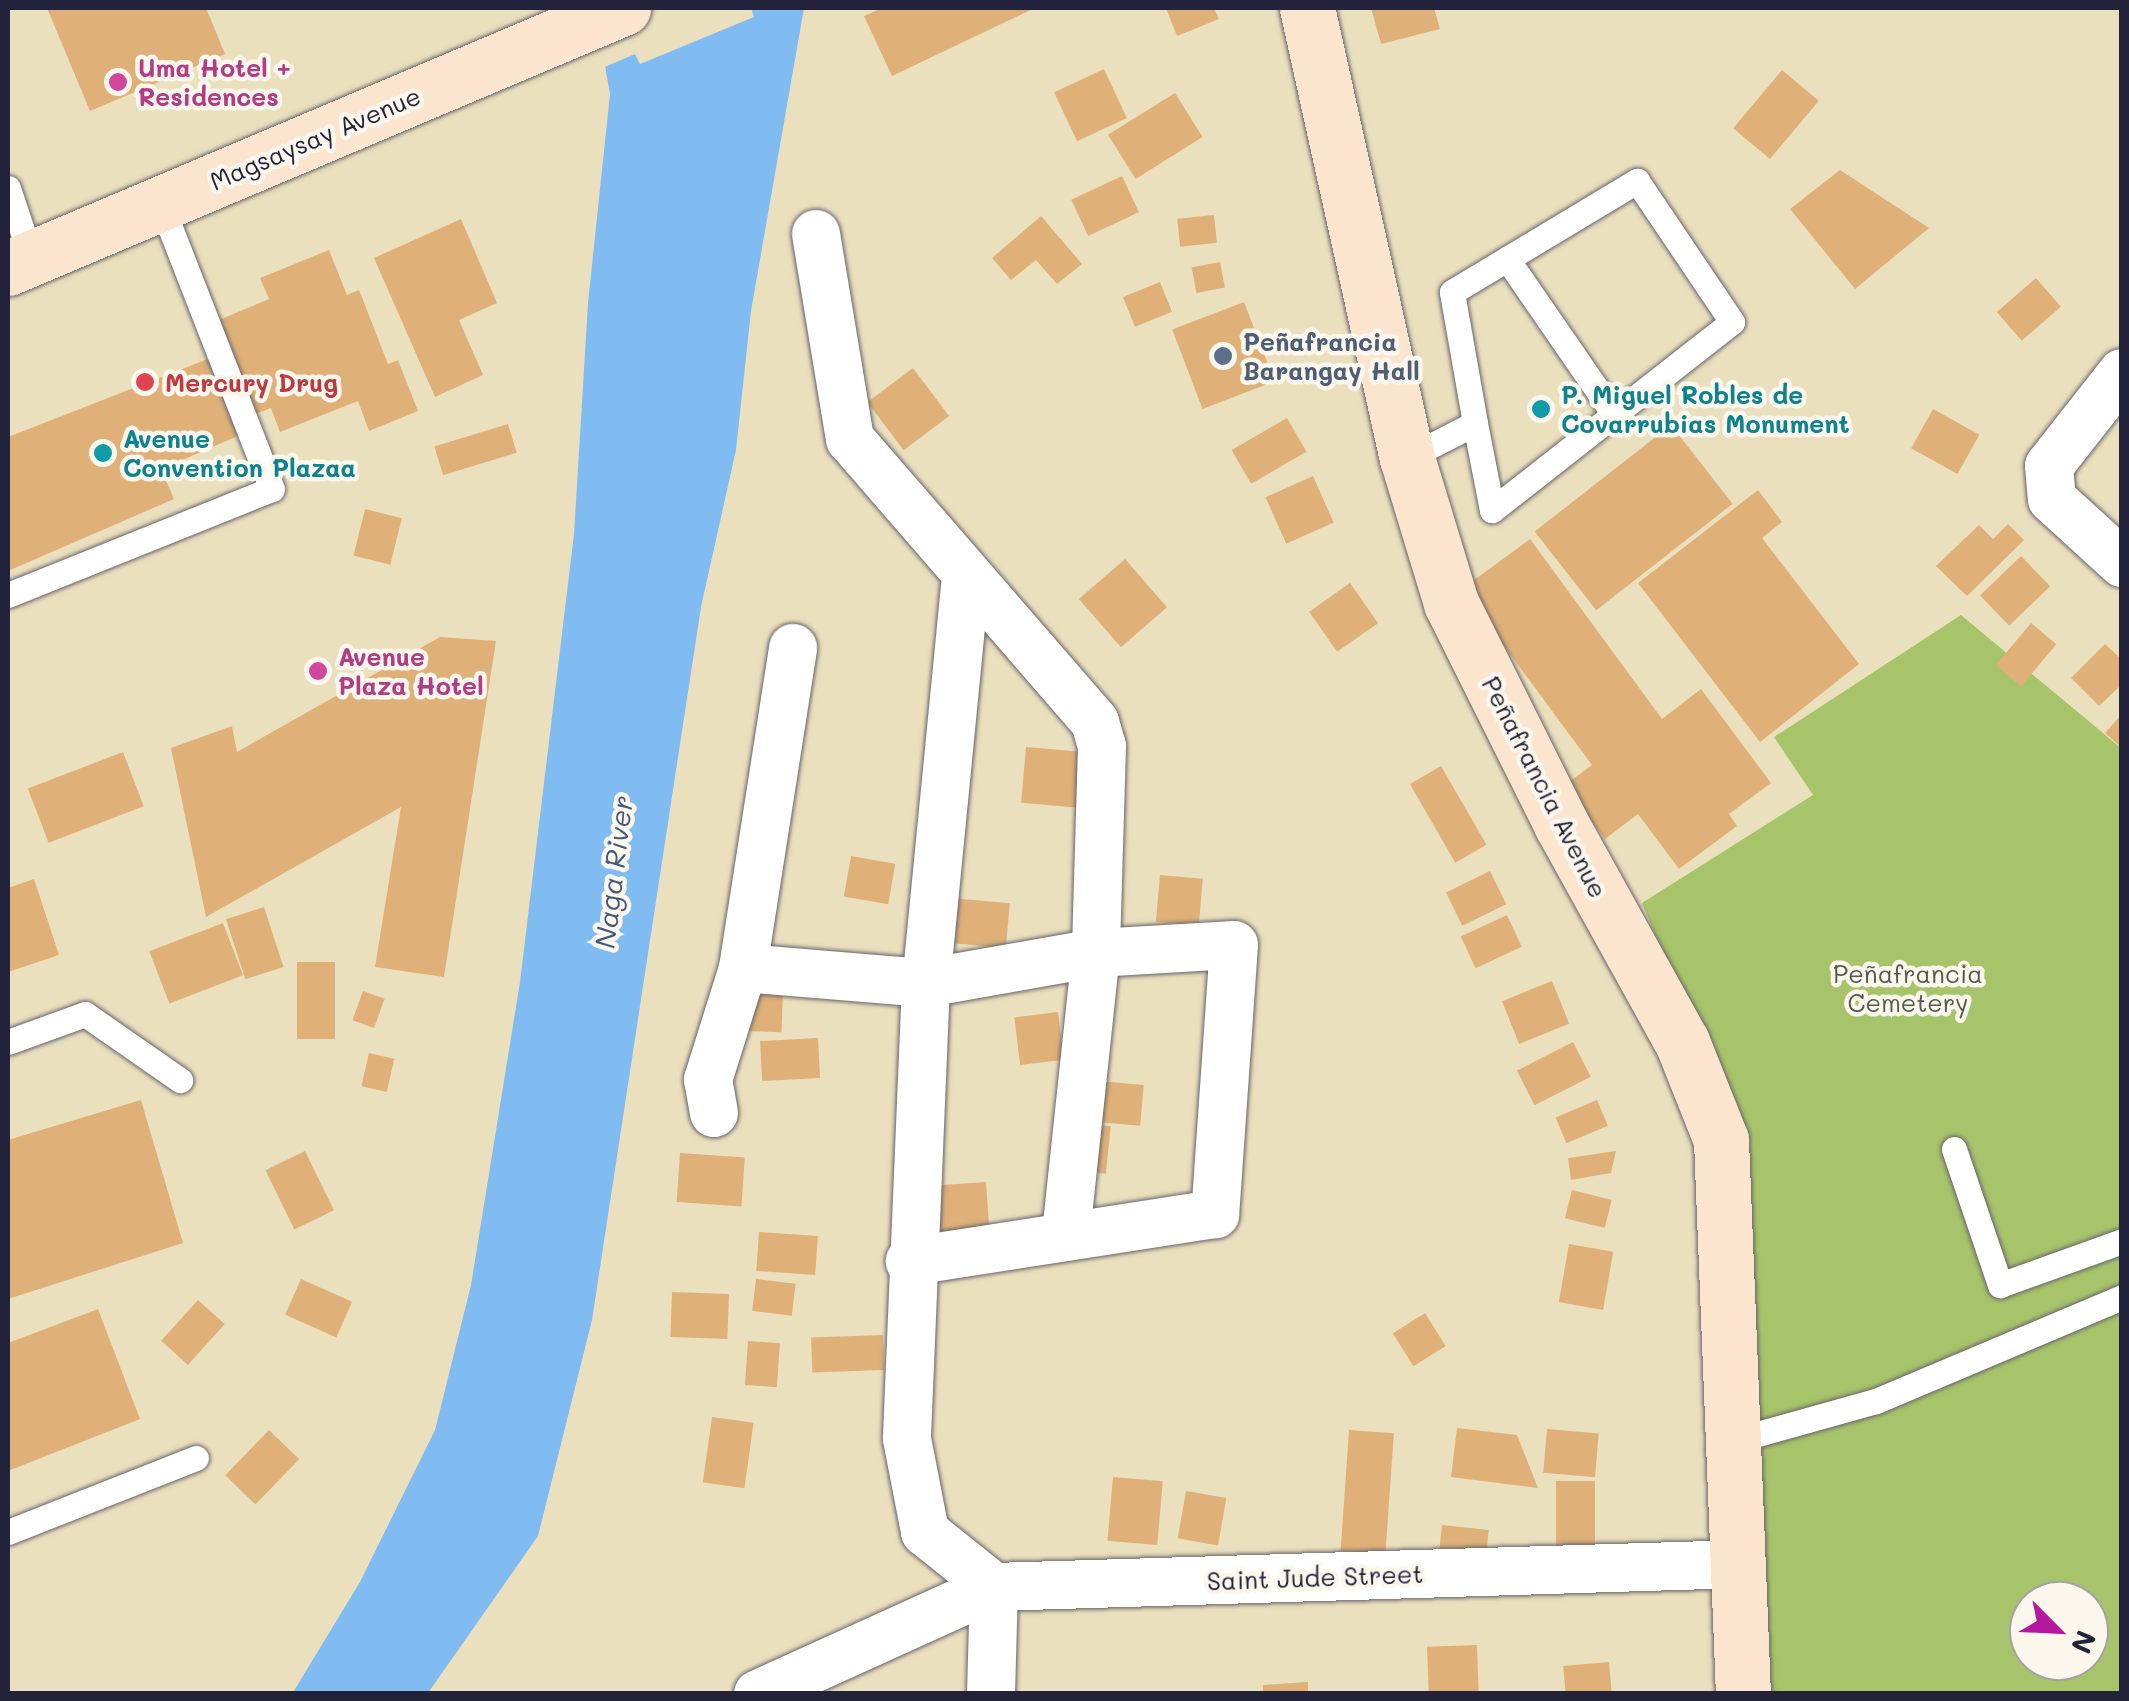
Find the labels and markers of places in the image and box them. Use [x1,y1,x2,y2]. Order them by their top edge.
place label: Uma Hotel + Residences [138,53,291,112]
marker: Uma Hotel + Residences [107,71,129,93]
place label: Peñafrancia Barangay Hall [1243,327,1420,386]
marker: Peñafrancia Barangay Hall [1212,345,1234,367]
place label: Mercury Drug [165,367,338,397]
marker: Mercury Drug [134,371,156,393]
place label: P. Miguel Robles de Covarrubias Monument [1561,380,1850,439]
marker: P. Miguel Robles de Covarrubias Monument [1530,398,1552,420]
place label: Avenue Convention Plazaa [123,424,356,483]
marker: Avenue Convention Plazaa [92,442,114,464]
place label: Avenue Plaza Hotel [338,642,484,701]
marker: Avenue Plaza Hotel [307,660,329,682]

